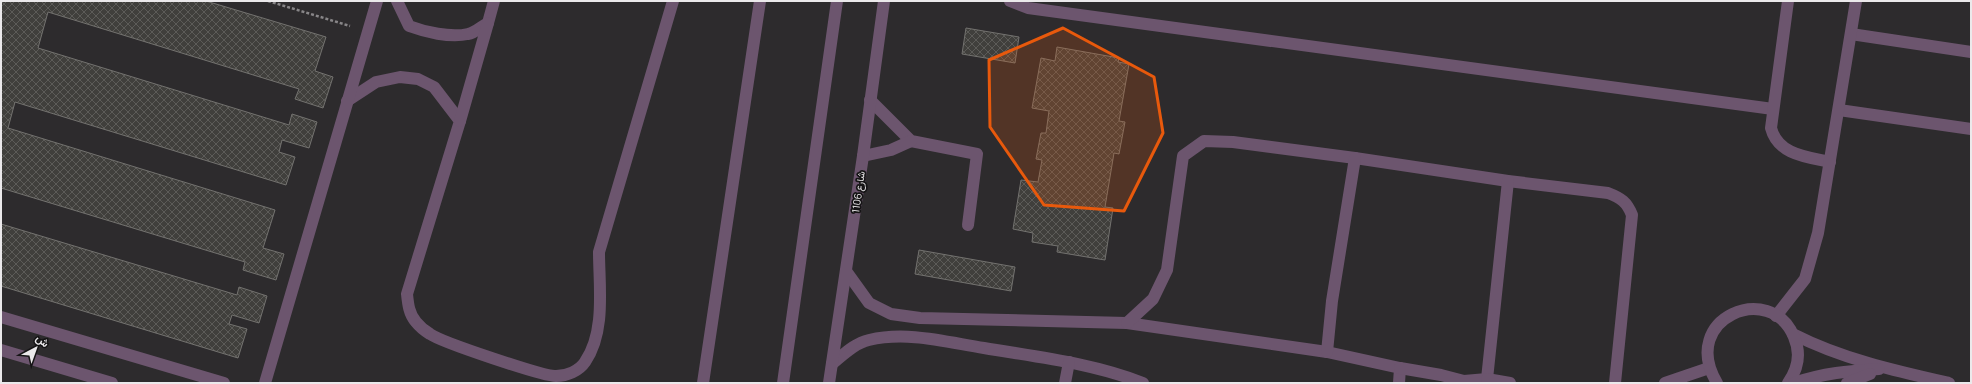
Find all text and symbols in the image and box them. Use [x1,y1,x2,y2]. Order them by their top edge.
street label: شارع 1106 [848,170,868,214]
north arrow [16,328,56,368]
text: ش [33,330,53,350]

